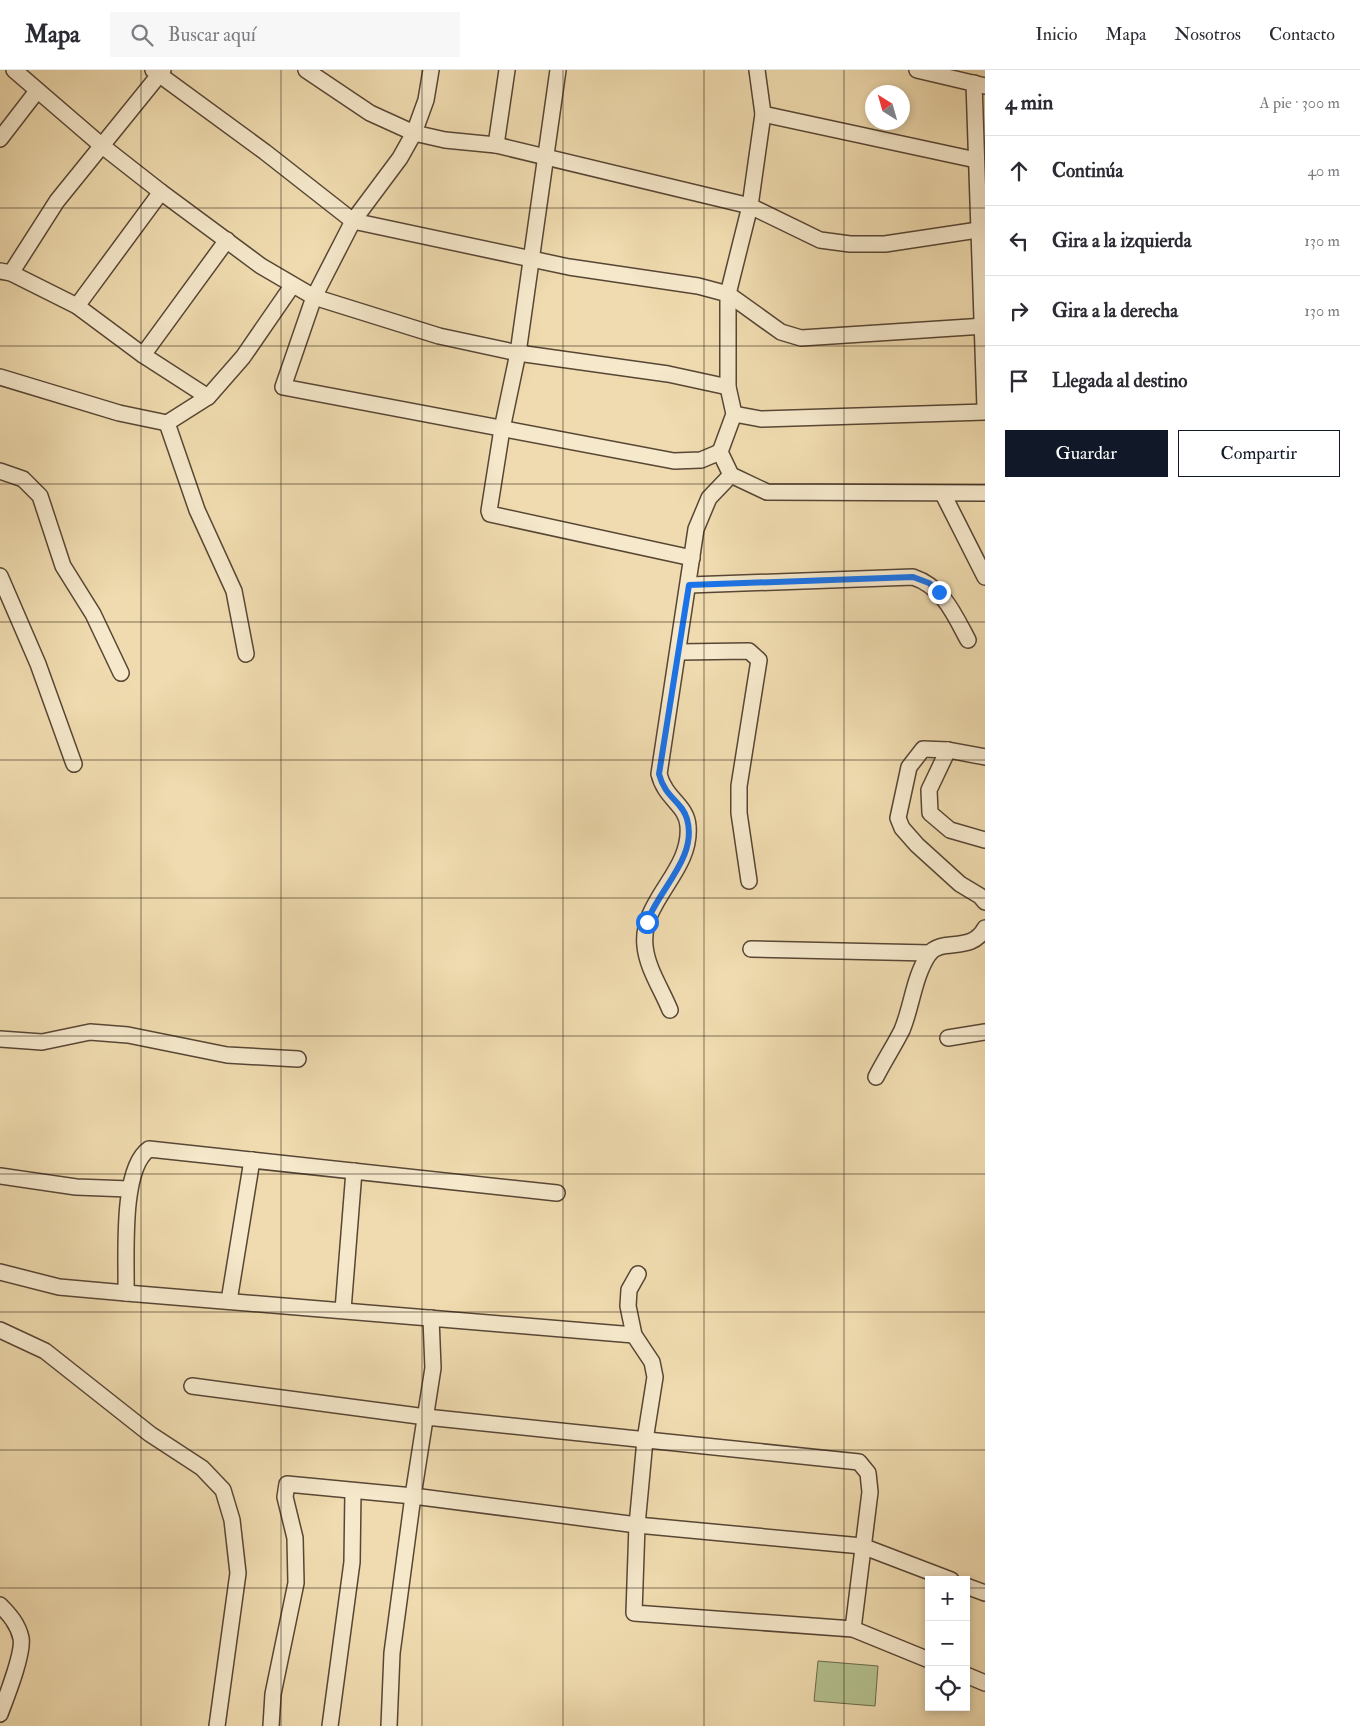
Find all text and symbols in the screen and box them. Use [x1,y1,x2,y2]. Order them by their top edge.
search box [110,12,460,57]
text: Mapa [25,19,80,50]
icon: search [128,21,156,49]
text: Buscar aquí [168,23,256,47]
text: Inicio [1035,23,1077,46]
text: Mapa [1105,23,1147,46]
text: Nosotros [1175,23,1241,46]
text: Contacto [1269,23,1335,46]
north arrow [865,85,910,130]
text: 4 min [1005,89,1053,116]
text: A pie · 300 m [1259,93,1340,113]
icon: ahead [1005,157,1033,185]
text: Continúa [1052,159,1123,183]
text: 40 m [1307,161,1340,181]
icon: left [1005,227,1033,255]
text: Gira a la izquierda [1052,229,1191,253]
text: 130 m [1304,231,1340,251]
icon: right [1005,297,1033,325]
text: Gira a la derecha [1052,299,1178,323]
text: 130 m [1304,301,1340,321]
icon: arrive [1005,367,1033,395]
text: Llegada al destino [1052,369,1187,393]
button: Guardar [1005,430,1168,477]
button: Compartir [1178,430,1340,477]
route end [928,581,951,604]
route start [636,911,659,934]
map controls [925,1576,970,1711]
button: + [925,1576,970,1621]
button: − [925,1621,970,1666]
button: locate [925,1666,970,1711]

